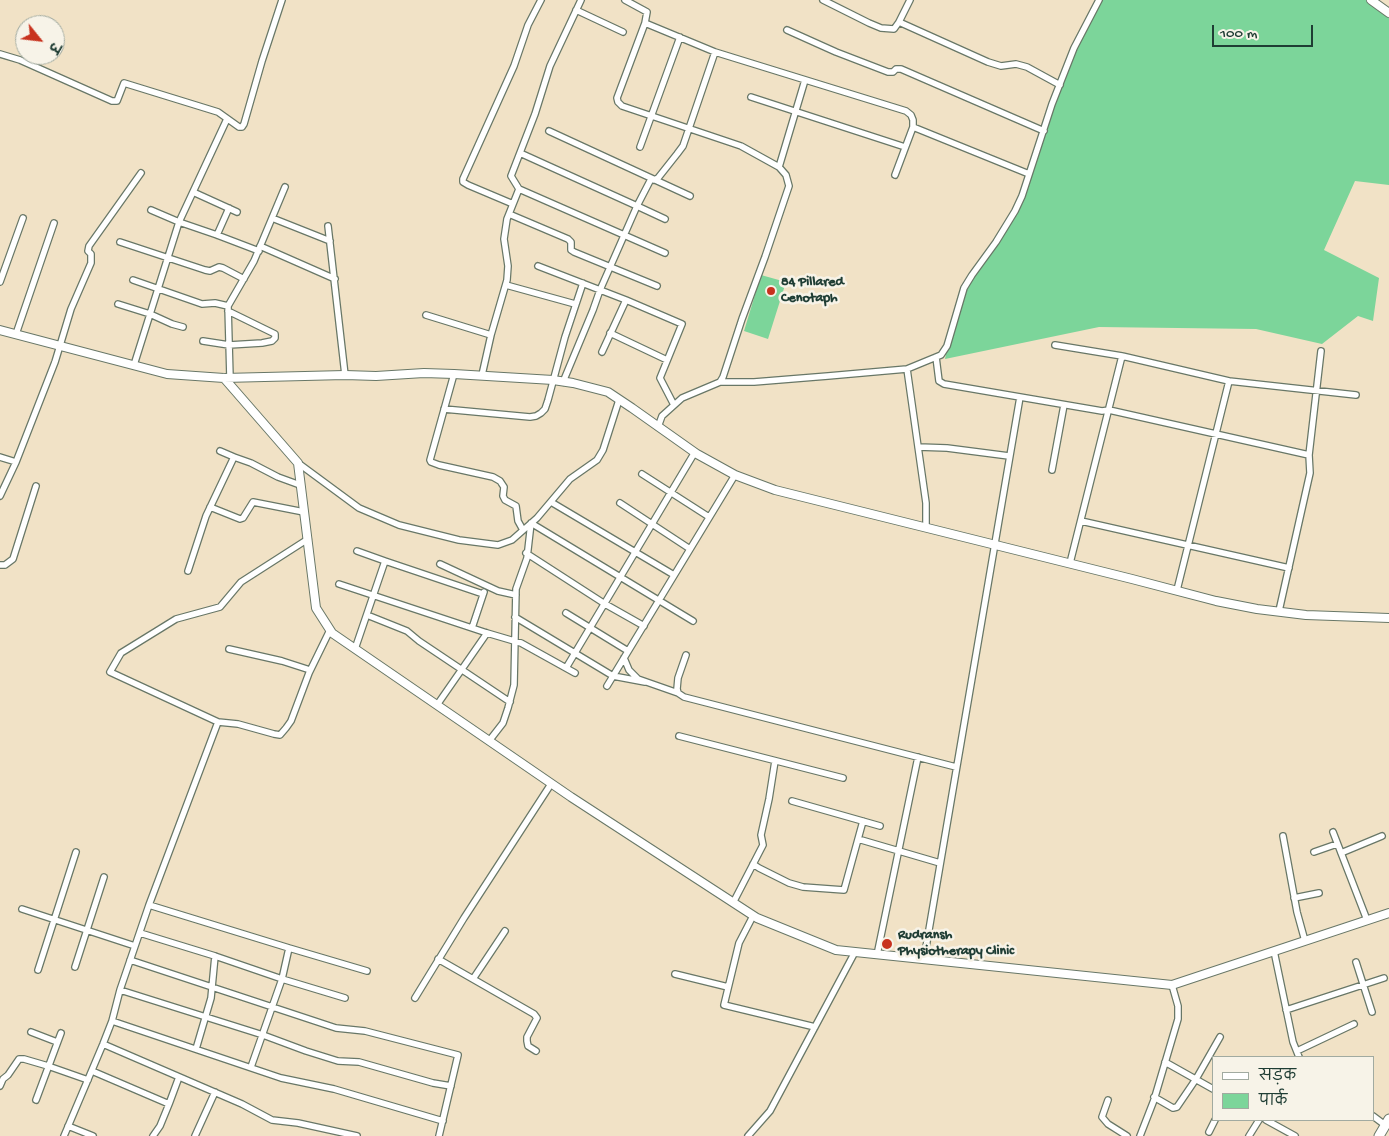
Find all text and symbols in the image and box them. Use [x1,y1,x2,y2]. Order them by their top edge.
north arrow [15,15,65,65]
scale bar [1214,15,1315,47]
text: 100 m [1220,25,1257,43]
text: उ [43,39,62,55]
place label: 84 Pillared Cenotaph [781,275,844,308]
marker: 84 Pillared Cenotaph [765,285,777,297]
place label: Rudransh Physiotherapy Clinic [898,928,1014,960]
marker: Rudransh Physiotherapy Clinic [880,937,894,951]
legend [1212,1056,1374,1121]
text: सड़क [1259,1068,1296,1086]
text: पार्क [1259,1093,1287,1111]

